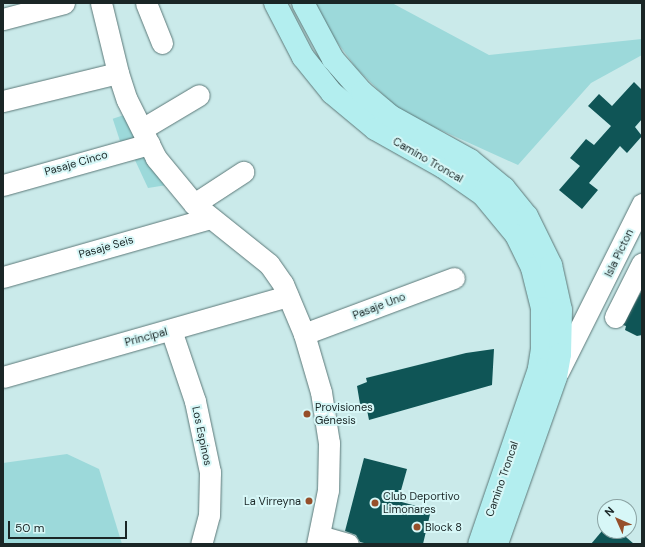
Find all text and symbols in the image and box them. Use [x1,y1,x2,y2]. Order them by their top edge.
street label: Camino Troncal [390,135,466,185]
street label: Pasaje Cinco [43,148,109,178]
street label: Isla Picton [602,227,636,279]
street label: Pasaje Seis [77,233,135,261]
street label: Pasaje Uno [351,290,407,322]
street label: Principal [123,325,169,349]
place label: Provisiones Génesis [315,401,373,427]
street label: Los Espinos [189,405,215,467]
marker: Provisiones Génesis [302,409,312,419]
street label: Camino Troncal [483,439,521,519]
place label: Club Deportivo Limonares [383,490,460,516]
place label: La Virreyna [244,494,301,508]
marker: La Virreyna [304,496,314,506]
marker: Club Deportivo Limonares [370,498,380,508]
north arrow [597,499,637,539]
text: N [601,503,617,519]
scale bar [10,513,129,539]
text: 50 m [15,520,44,536]
place label: Block 8 [425,520,462,534]
marker: Block 8 [412,522,422,532]

